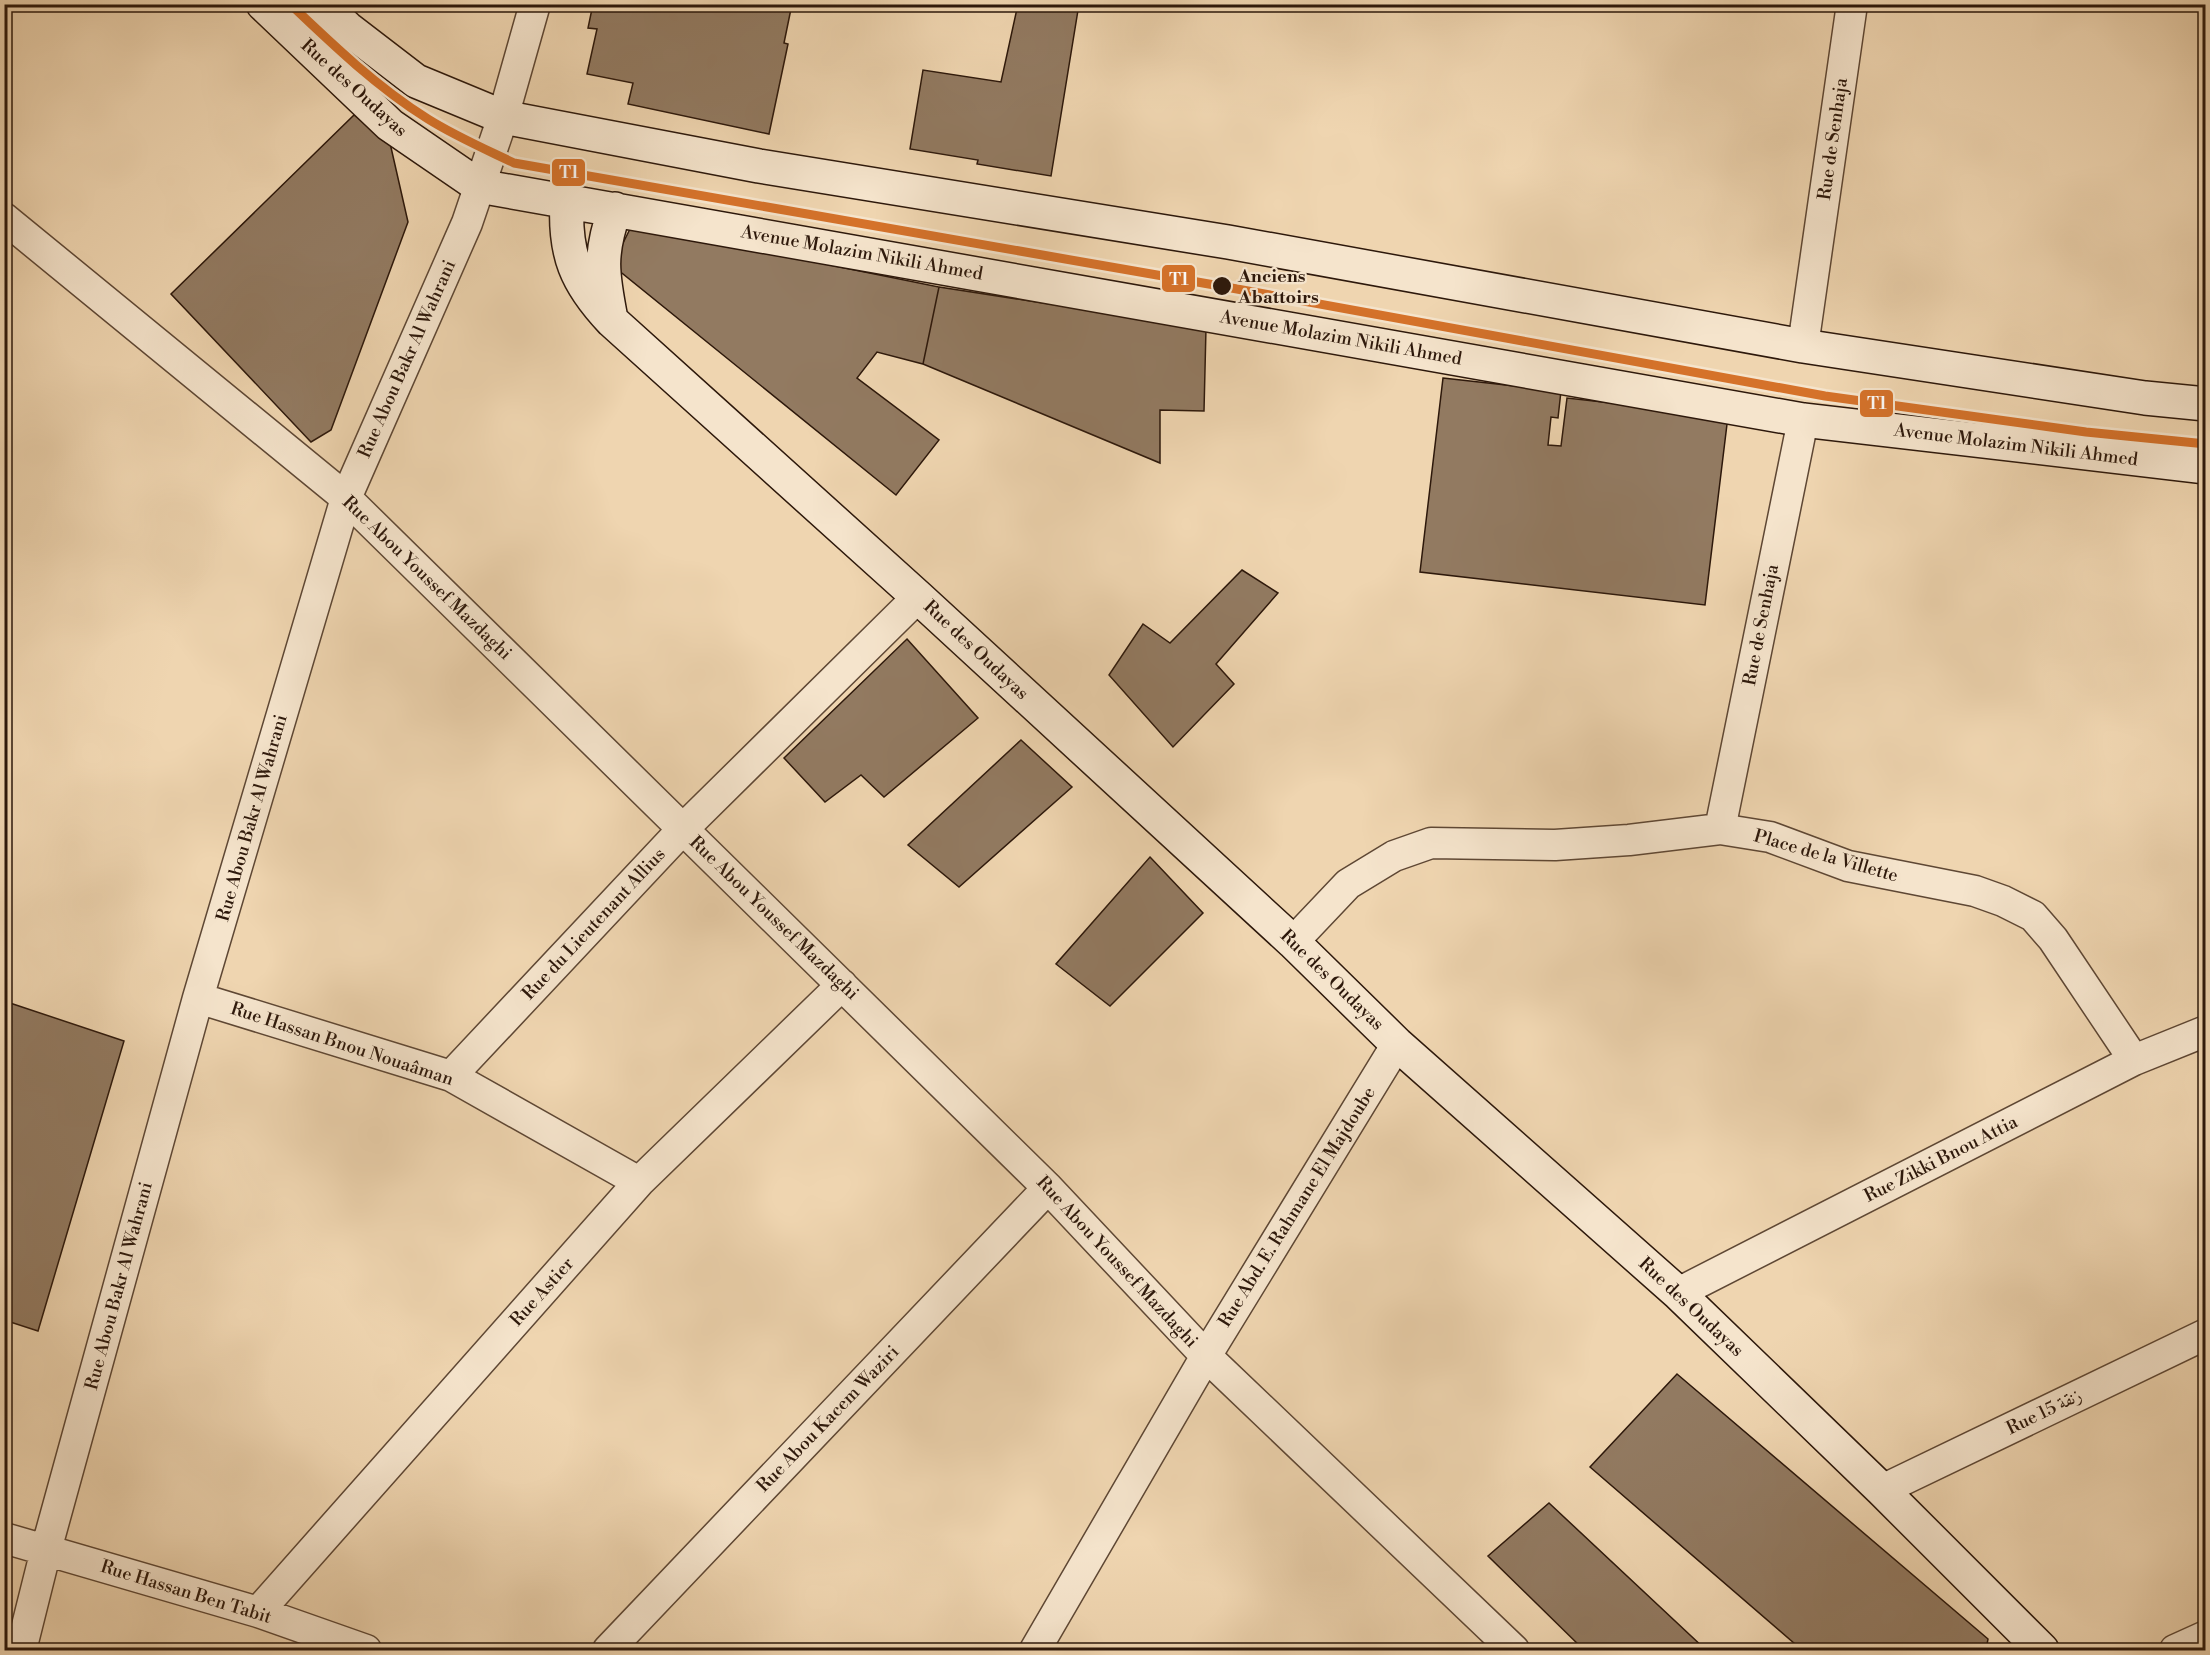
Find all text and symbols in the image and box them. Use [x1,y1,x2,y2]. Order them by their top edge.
street label: Rue des Oudayas [296,34,412,142]
street label: Rue de Senhaja [1813,75,1853,202]
line badge: T1 [551,158,586,187]
text: T1 [559,163,579,183]
street label: Avenue Molazim Nikili Ahmed [738,220,986,286]
street label: Rue Abou Bakr Al Wahrani [353,256,461,462]
line badge: T1 [1161,264,1196,293]
place label: Anciens Abattoirs [1237,265,1319,309]
text: T1 [1169,270,1189,290]
marker: Anciens Abattoirs [1211,275,1233,297]
street label: Avenue Molazim Nikili Ahmed [1217,305,1465,371]
line badge: T1 [1859,389,1894,418]
text: T1 [1867,394,1887,414]
street label: Avenue Molazim Nikili Ahmed [1892,419,2140,471]
street label: Rue Abou Youssef Mazdaghi [337,491,517,665]
street label: Rue de Senhaja [1738,561,1784,688]
street label: Rue des Oudayas [919,595,1034,705]
street label: Rue Abou Bakr Al Wahrani [211,712,293,924]
street label: Place de la Villette [1751,824,1901,888]
street label: Rue Abou Youssef Mazdaghi [684,831,864,1005]
street label: Rue du Lieutenant Allius [517,843,671,1005]
street label: Rue des Oudayas [1275,925,1389,1035]
street label: Rue Hassan Bnou Nouaâman [228,997,457,1091]
street label: Rue Abd. E. Rahmane El Majdoube [1213,1082,1381,1332]
street label: Rue Zikki Bnou Attia [1860,1110,2022,1208]
street label: Rue Abou Youssef Mazdaghi [1031,1171,1203,1353]
street label: Rue Abou Bakr Al Wahrani [80,1179,158,1393]
street label: Rue des Oudayas [1634,1252,1749,1362]
street label: Rue Astier [505,1253,579,1331]
street label: Rue Abou Kacem Waziri [752,1341,904,1497]
street label: Rue 15 زنقة [2003,1384,2085,1440]
street label: Rue Hassan Ben Tabit [98,1555,275,1629]

